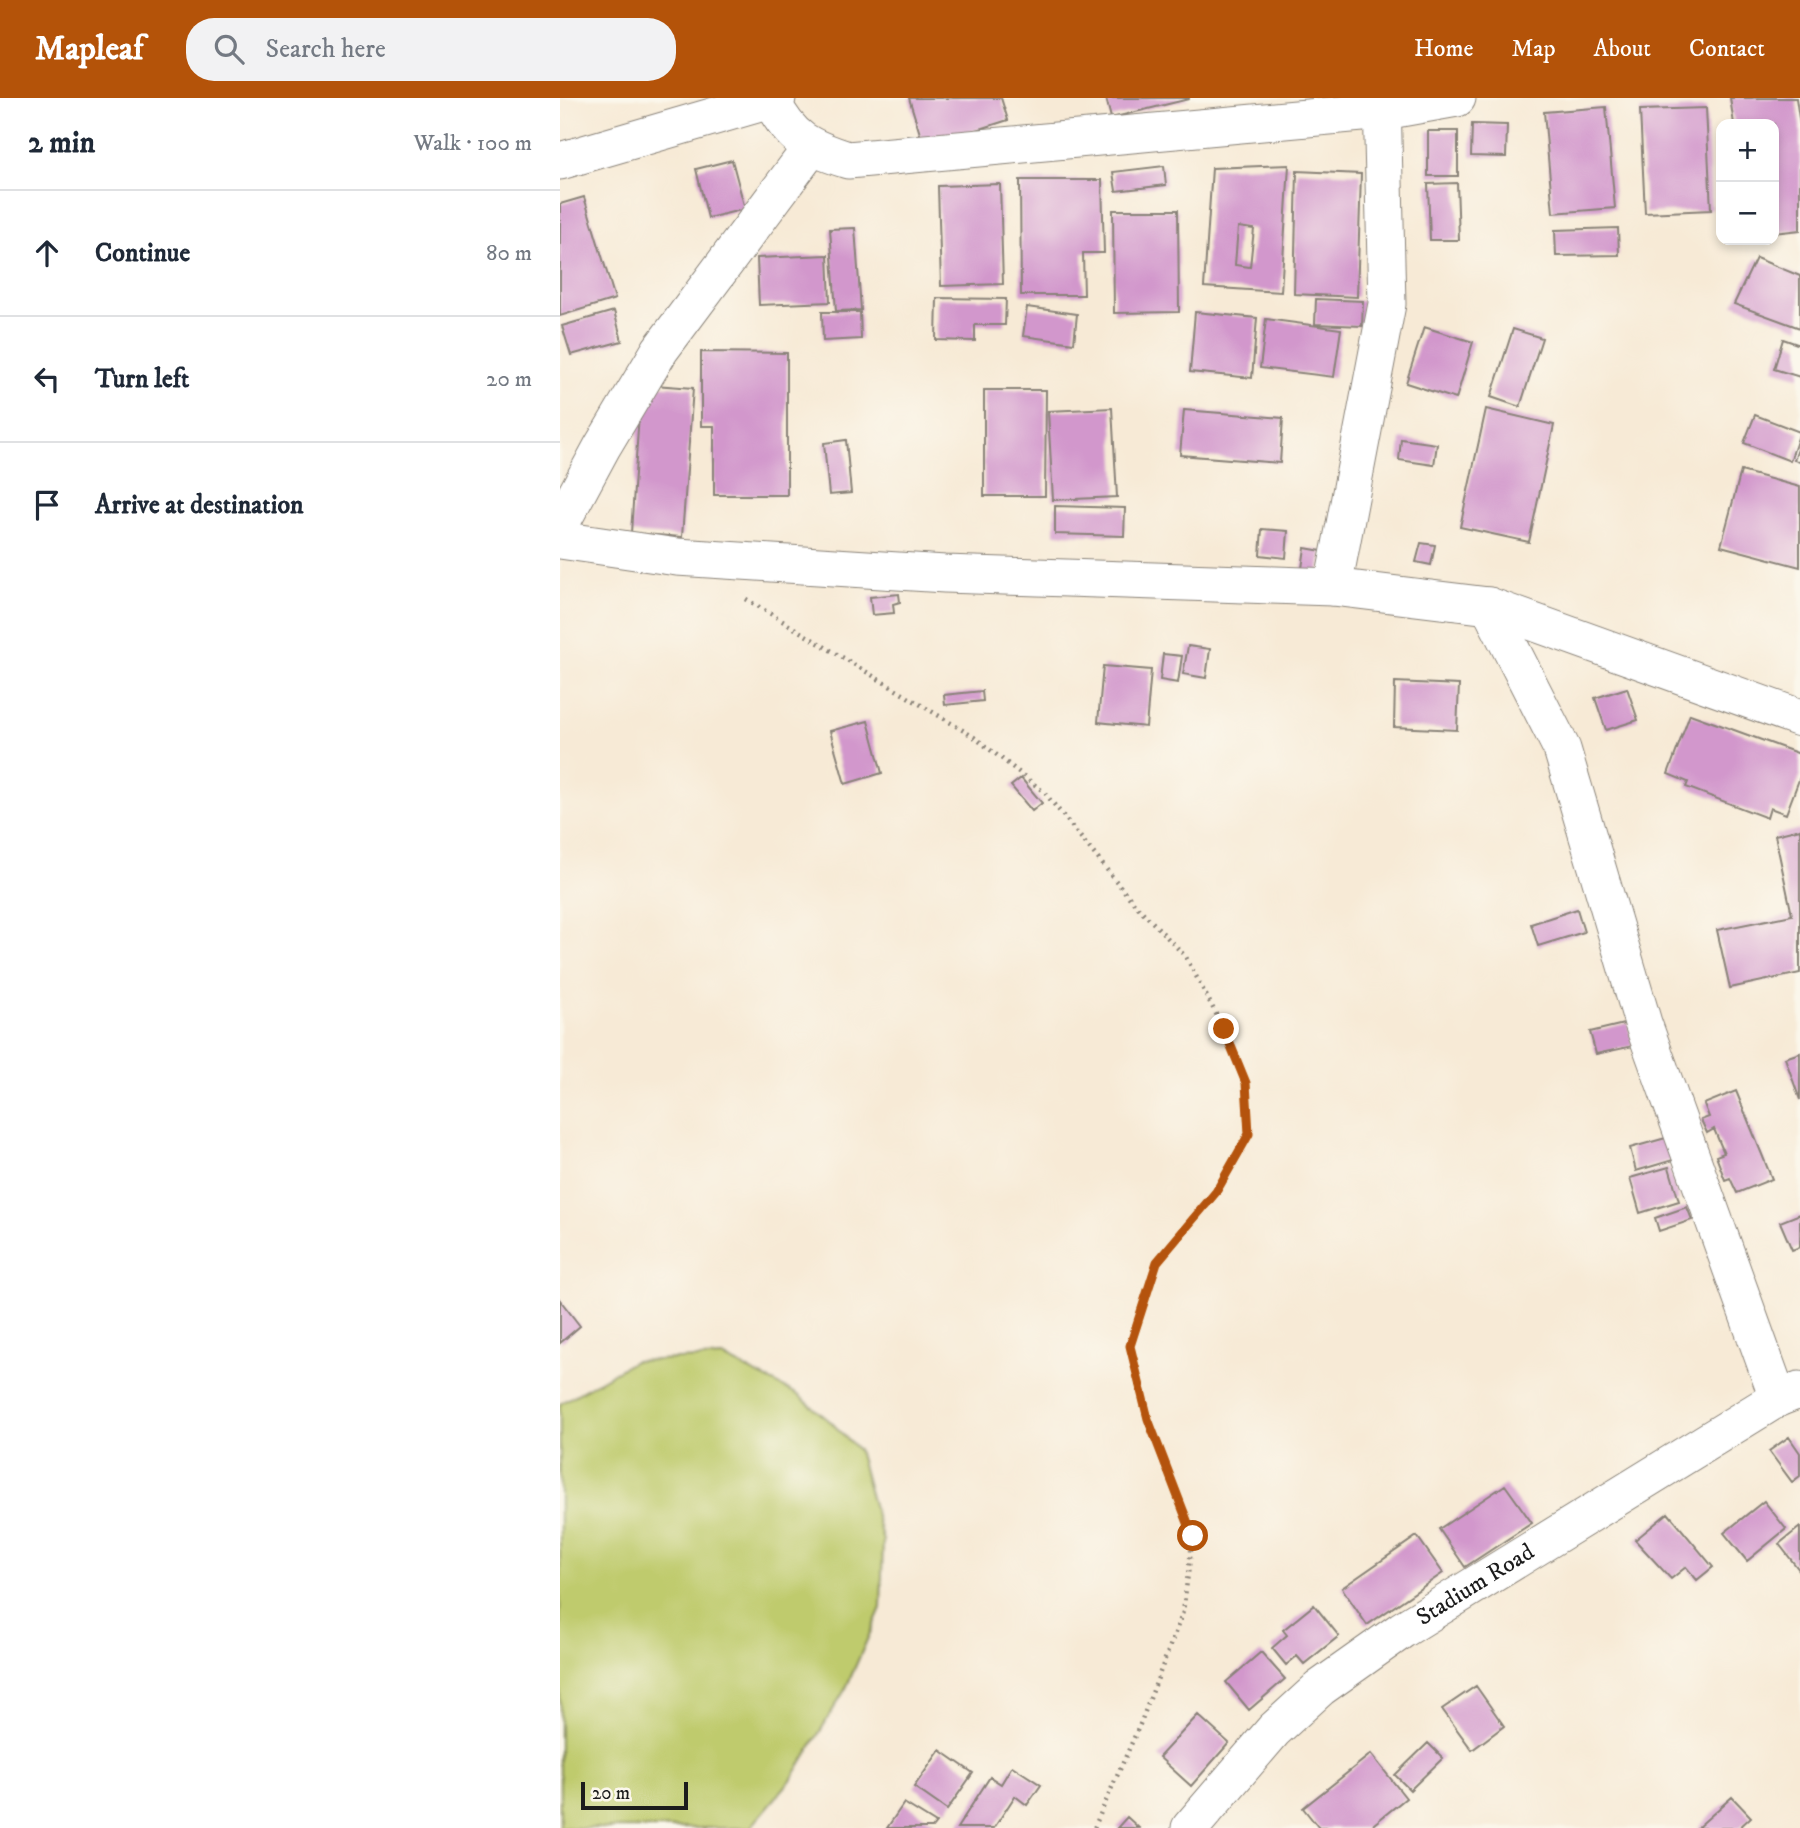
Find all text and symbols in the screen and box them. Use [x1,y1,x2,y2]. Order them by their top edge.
search box [186,18,676,81]
text: Mapleaf [35,29,144,70]
icon: search [210,30,248,68]
text: Search here [266,33,386,66]
text: Home [1414,34,1473,64]
text: Map [1511,34,1556,64]
text: About [1594,34,1651,64]
text: Contact [1689,34,1765,64]
map controls [1716,119,1779,245]
button: + [1716,119,1779,182]
text: 2 min [28,125,95,162]
text: Walk · 100 m [413,129,532,158]
button: − [1716,182,1779,245]
icon: ahead [28,234,66,272]
text: Continue [95,237,190,270]
text: 80 m [486,239,532,268]
icon: left [28,360,66,398]
text: Turn left [95,363,189,396]
text: 20 m [486,365,532,394]
icon: arrive [28,486,66,524]
text: Arrive at destination [95,489,304,522]
route end [1208,1013,1239,1044]
route start [1177,1520,1208,1551]
street label: Stadium Road [1411,1537,1540,1632]
scale bar [581,1779,688,1811]
text: 20 m [592,1782,630,1805]

